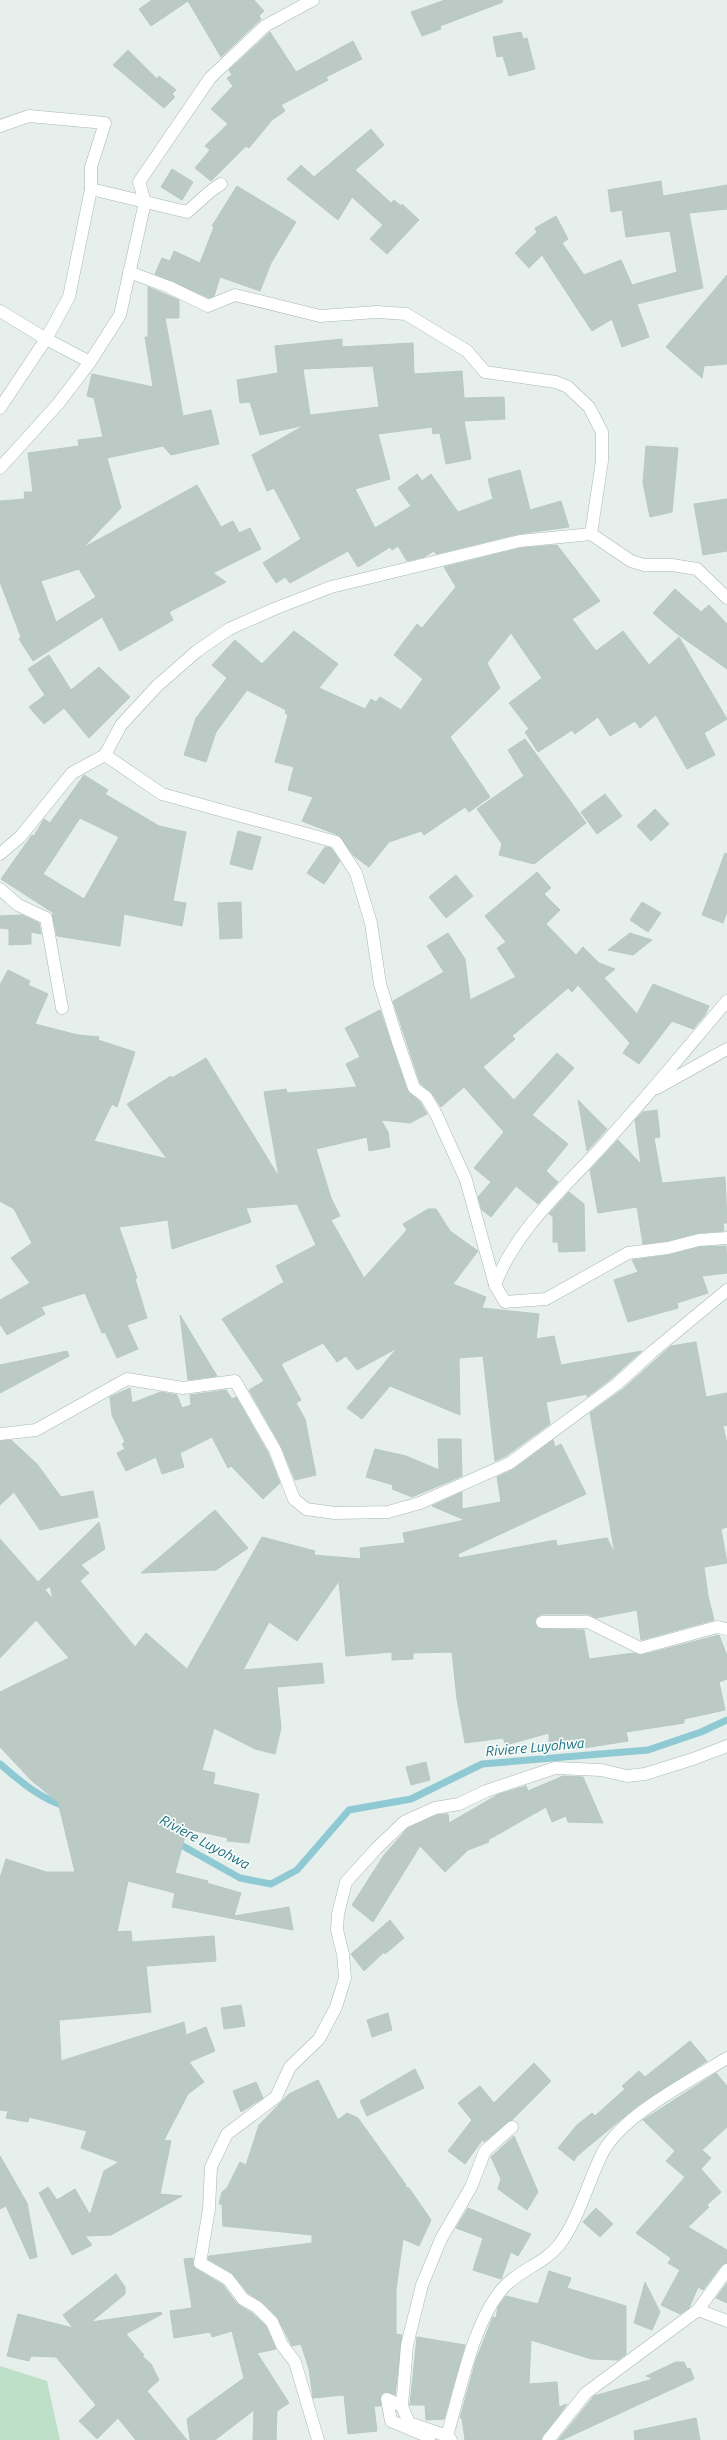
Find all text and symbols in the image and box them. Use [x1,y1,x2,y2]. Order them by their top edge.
water label: Riviere Luyohwa [485,1735,586,1759]
water label: Riviere Luyohwa [157,1812,253,1873]

